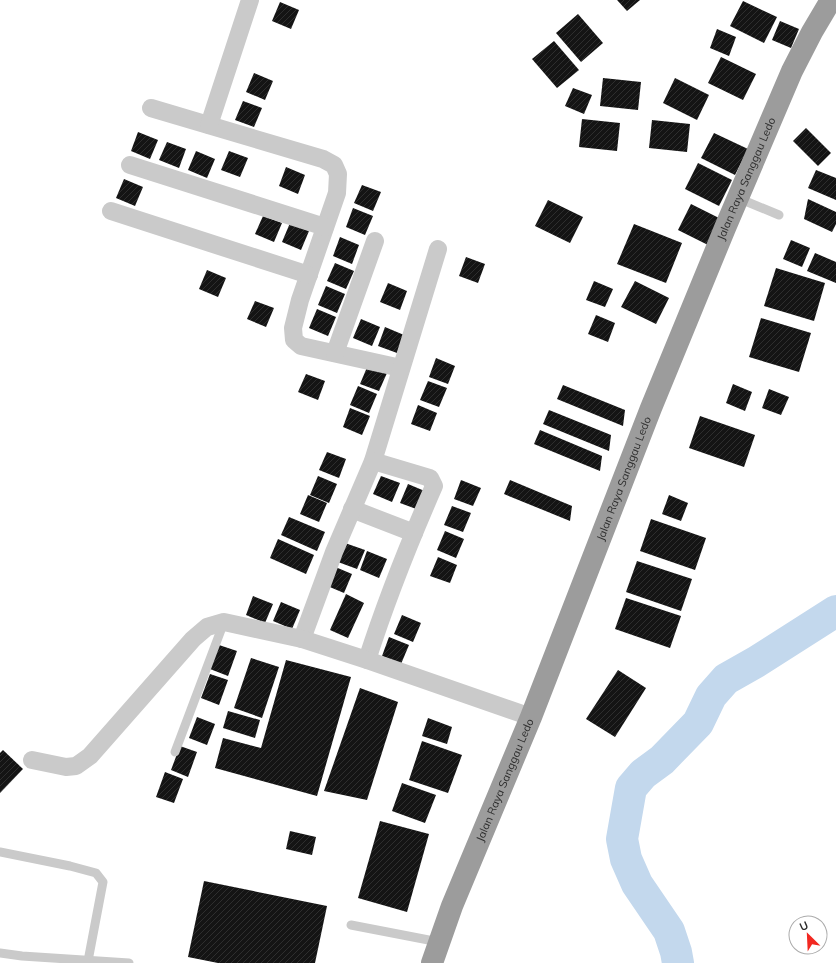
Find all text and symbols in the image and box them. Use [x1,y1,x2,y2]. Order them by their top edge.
street label: Jalan Raya Sanggau Ledo [714,115,778,242]
street label: Jalan Raya Sanggau Ledo [593,415,654,543]
street label: Jalan Raya Sanggau Ledo [473,716,537,844]
north arrow [788,915,828,955]
text: U [797,918,810,934]

